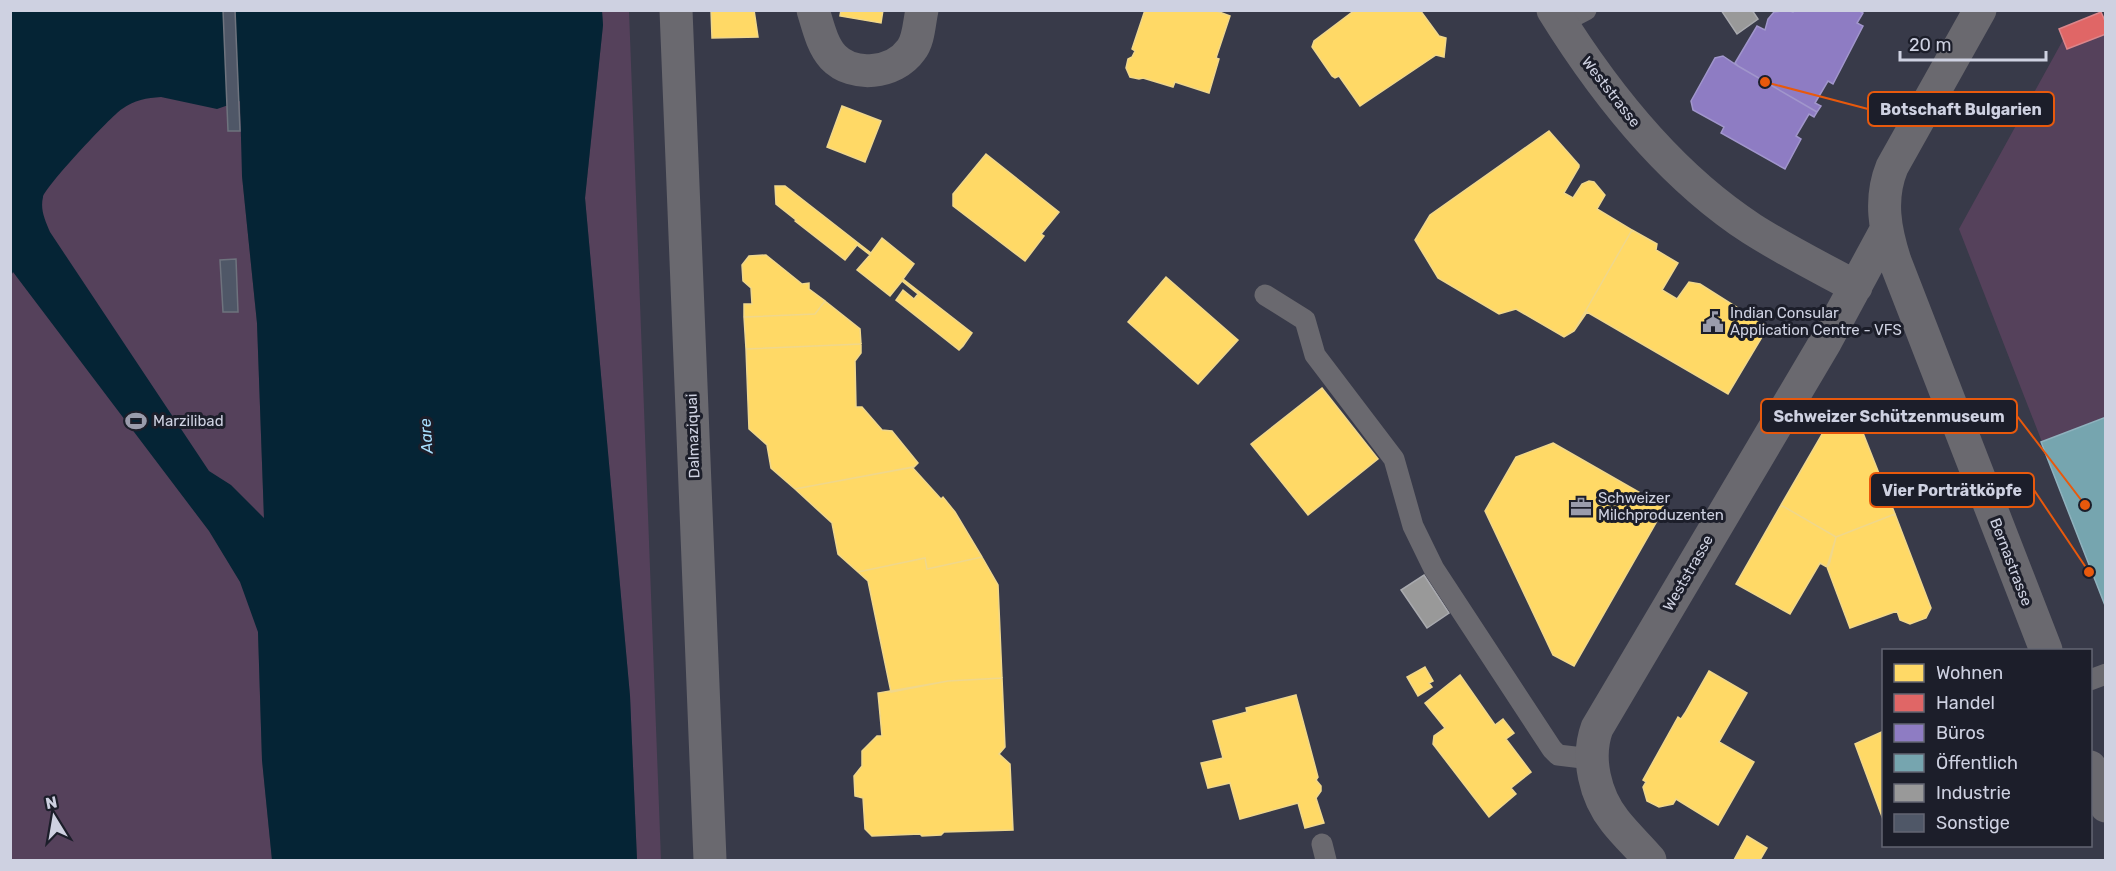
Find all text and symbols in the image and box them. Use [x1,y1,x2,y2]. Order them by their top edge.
scale bar [1900,24,2046,62]
text: 20 m [1909,34,1951,56]
street label: Weststrasse [1578,53,1644,131]
callout: Botschaft Bulgarien [1868,92,2054,126]
text: Botschaft Bulgarien [1880,100,2042,119]
place label: Indian Consular Application Centre - VFS [1730,304,1902,339]
public building icon: Indian Consular Application Centre - VFS [1701,310,1725,334]
street label: Dalmaziquai [683,393,703,479]
callout: Schweizer Schützenmuseum [1761,399,2017,433]
text: Schweizer Schützenmuseum [1773,407,2005,426]
sports icon: Marzilibad [124,409,148,433]
place label: Marzilibad [153,412,224,430]
water label: Aare [415,418,437,455]
callout: Vier Porträtköpfe [1870,473,2034,507]
text: Vier Porträtköpfe [1882,481,2022,500]
place label: Schweizer Milchproduzenten [1598,489,1724,524]
office icon: Schweizer Milchproduzenten [1569,495,1593,519]
street label: Bernastrasse [1986,516,2036,608]
street label: Weststrasse [1659,532,1717,614]
legend [1882,649,2092,847]
text: Wohnen [1936,662,2003,684]
text: Handel [1936,692,1995,714]
text: Büros [1936,722,1985,744]
text: Öffentlich [1936,752,2018,774]
text: Industrie [1936,782,2011,804]
north arrow [24,787,84,847]
text: N [44,792,59,813]
text: Sonstige [1936,812,2010,834]

